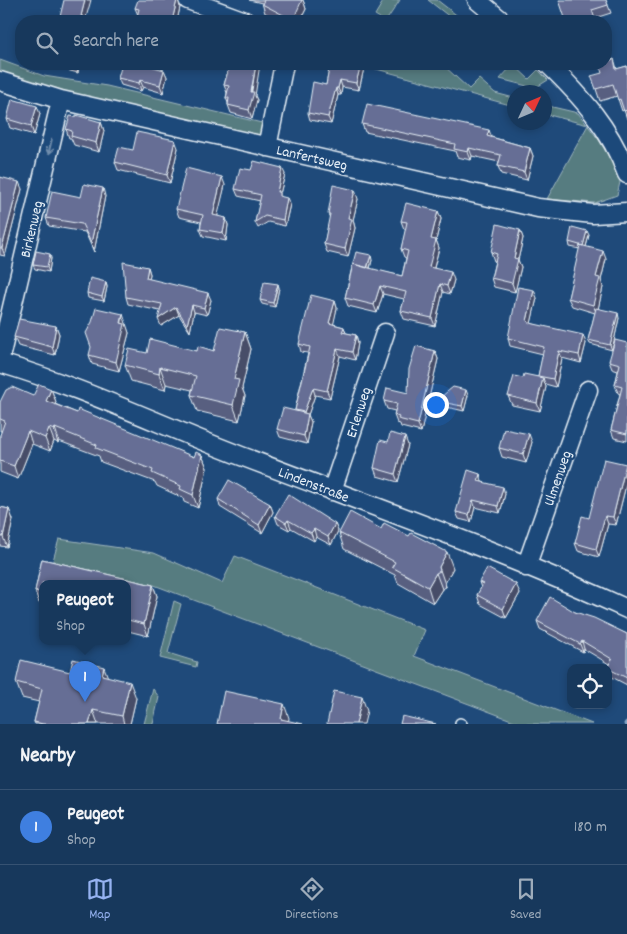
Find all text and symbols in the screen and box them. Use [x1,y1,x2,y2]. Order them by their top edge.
search box [15,15,612,70]
icon: search [33,29,61,57]
text: Search here [73,29,159,56]
north arrow [507,85,552,130]
one-way arrow [45,139,54,155]
street label: Lanfertsweg [274,140,349,178]
street label: Birkenweg [16,199,50,260]
street label: Erlenweg [341,384,378,441]
your location [423,392,449,418]
street label: Ulmenweg [539,448,579,509]
street label: Lindenstraße [275,462,352,510]
popup [39,580,131,645]
text: Peugeot [56,588,114,615]
text: Shop [56,615,85,638]
pin: 1 [69,661,101,702]
map controls [567,664,612,709]
button: locate [567,664,612,709]
text: Nearby [20,742,75,772]
text: Peugeot [67,802,124,829]
text: 1 [34,816,38,839]
text: 180 m [574,816,607,839]
text: Shop [67,829,96,852]
tab: Map [86,875,114,925]
tab: Directions [285,875,338,925]
tab: Saved [510,875,541,925]

